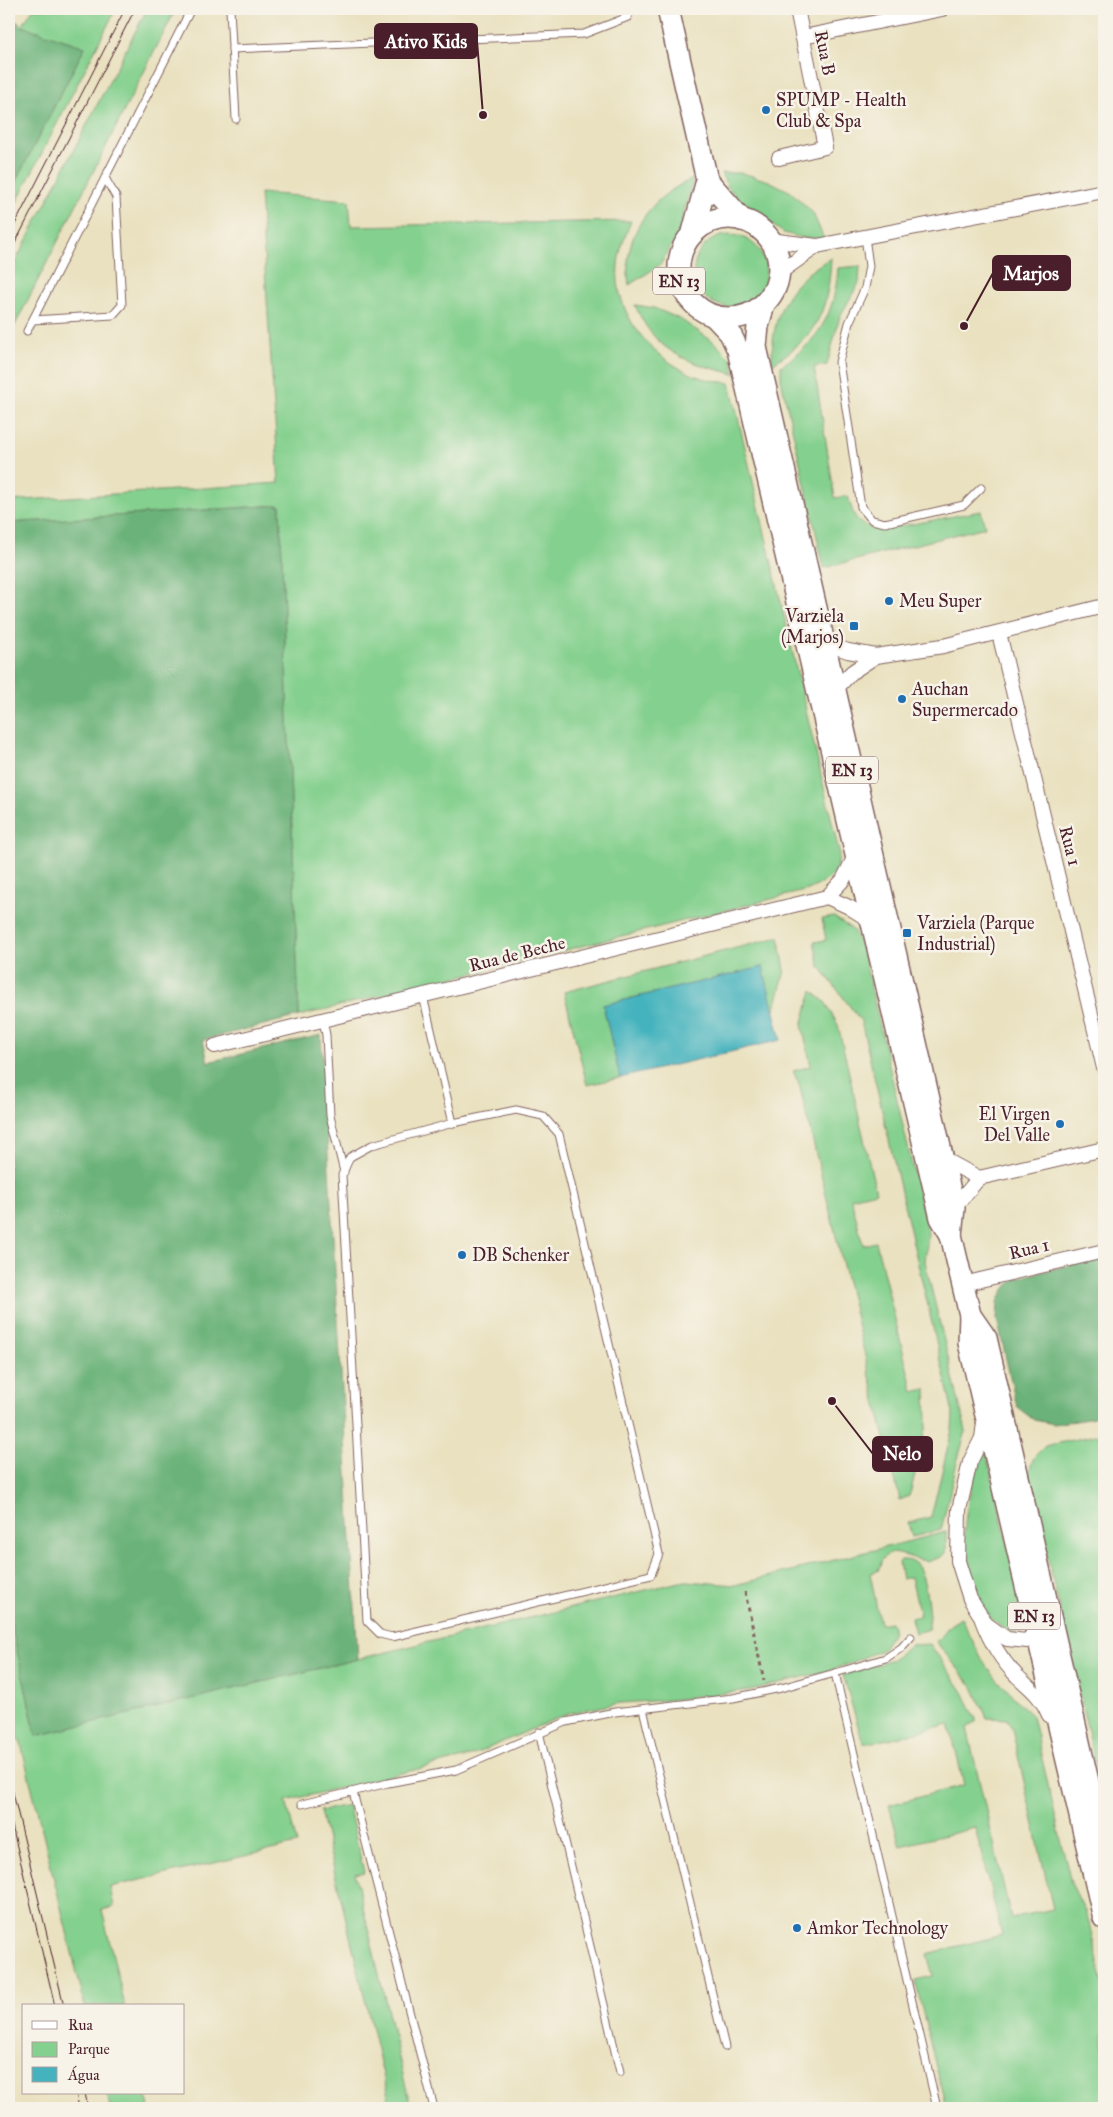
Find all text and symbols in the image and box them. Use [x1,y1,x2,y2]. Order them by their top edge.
callout: Ativo Kids [375,24,477,58]
street label: Rua B [810,29,840,77]
text: Ativo Kids [383,30,467,53]
place label: SPUMP - Health Club & Spa [776,89,907,132]
marker: SPUMP - Health Club & Spa [760,104,772,116]
callout: Marjos [993,256,1070,290]
text: Marjos [1003,262,1059,286]
road number: EN 13 [653,268,705,294]
place label: Meu Super [899,590,982,612]
marker: Meu Super [883,595,895,607]
place label: Varziela (Marjos) [781,605,844,649]
marker: Varziela (Marjos) [848,620,860,632]
place label: Auchan Supermercado [911,678,1018,721]
marker: Auchan Supermercado [896,693,908,705]
road number: EN 13 [826,756,878,784]
street label: Rua 1 [1054,824,1086,868]
place label: Varziela (Parque Industrial) [916,912,1035,956]
marker: Varziela (Parque Industrial) [901,927,913,939]
street label: Rua de Beche [467,931,567,977]
place label: El Virgen Del Valle [979,1103,1050,1146]
marker: El Virgen Del Valle [1054,1118,1066,1130]
street label: Rua 1 [1007,1234,1051,1264]
place label: DB Schenker [472,1244,570,1266]
marker: DB Schenker [456,1249,468,1261]
callout: Nelo [873,1437,932,1471]
text: Nelo [883,1442,922,1465]
road number: EN 13 [1008,1602,1060,1630]
place label: Amkor Technology [806,1917,948,1940]
marker: Amkor Technology [791,1922,803,1934]
legend [22,2004,185,2094]
text: Rua [68,2016,93,2034]
text: Parque [68,2040,110,2059]
text: Água [67,2065,100,2084]

